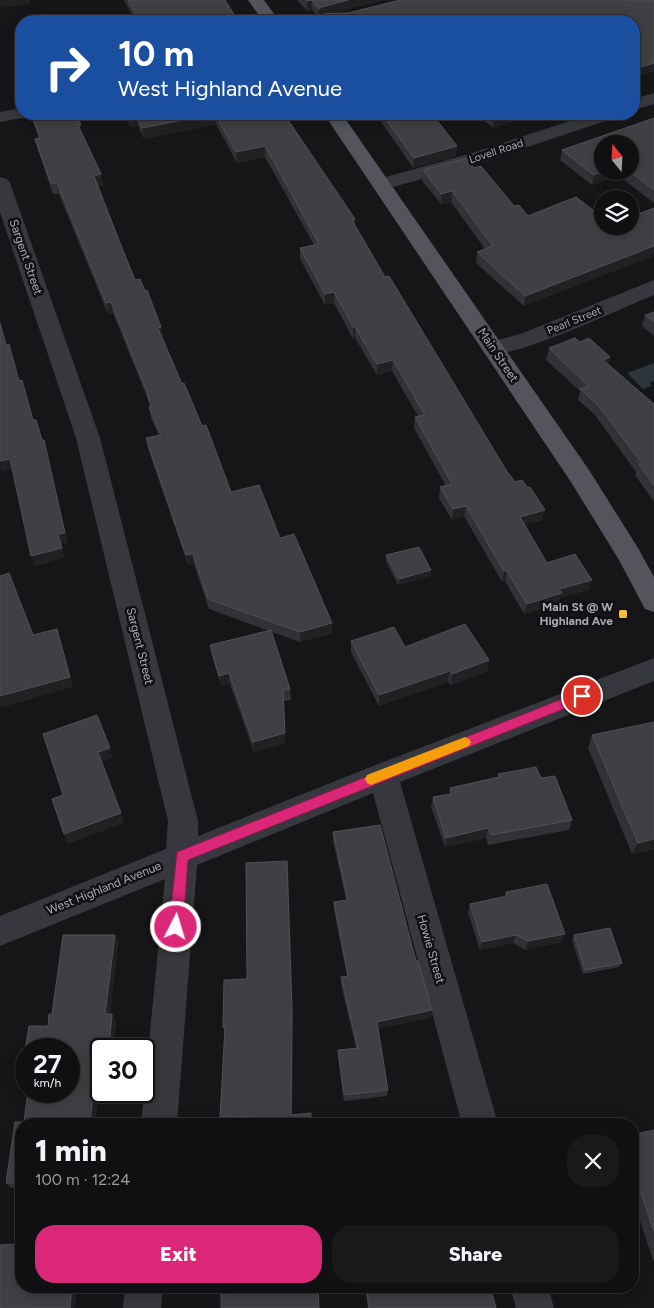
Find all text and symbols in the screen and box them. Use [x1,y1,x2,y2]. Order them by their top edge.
text: 10 m [118,33,194,75]
icon: right [35,35,100,100]
text: West Highland Avenue [118,75,342,102]
north arrow [594,135,639,180]
map controls [594,135,639,235]
street label: Lovell Road [467,137,525,166]
button: layers [594,190,639,235]
street label: Sargent Street [7,217,46,297]
street label: Pearl Street [545,304,603,337]
street label: Main Street [475,325,521,385]
place label: Main St @ W Highland Ave [539,600,613,628]
street label: Sargent Street [124,606,156,686]
marker: Main St @ W Highland Ave [617,608,629,620]
pin [561,675,603,717]
icon: arrive [568,682,596,710]
street label: West Highland Avenue [45,858,164,917]
position arrow [149,900,201,952]
street label: Howie Street [414,913,448,986]
speed limit sign: 30 [90,1038,155,1103]
text: 27 [33,1049,62,1079]
text: km/h [34,1076,61,1090]
text: 1 min [35,1132,107,1169]
button: close [567,1135,619,1187]
text: 100 m · 12:24 [35,1170,130,1189]
button: Exit [35,1225,322,1283]
button: Share [332,1225,619,1283]

